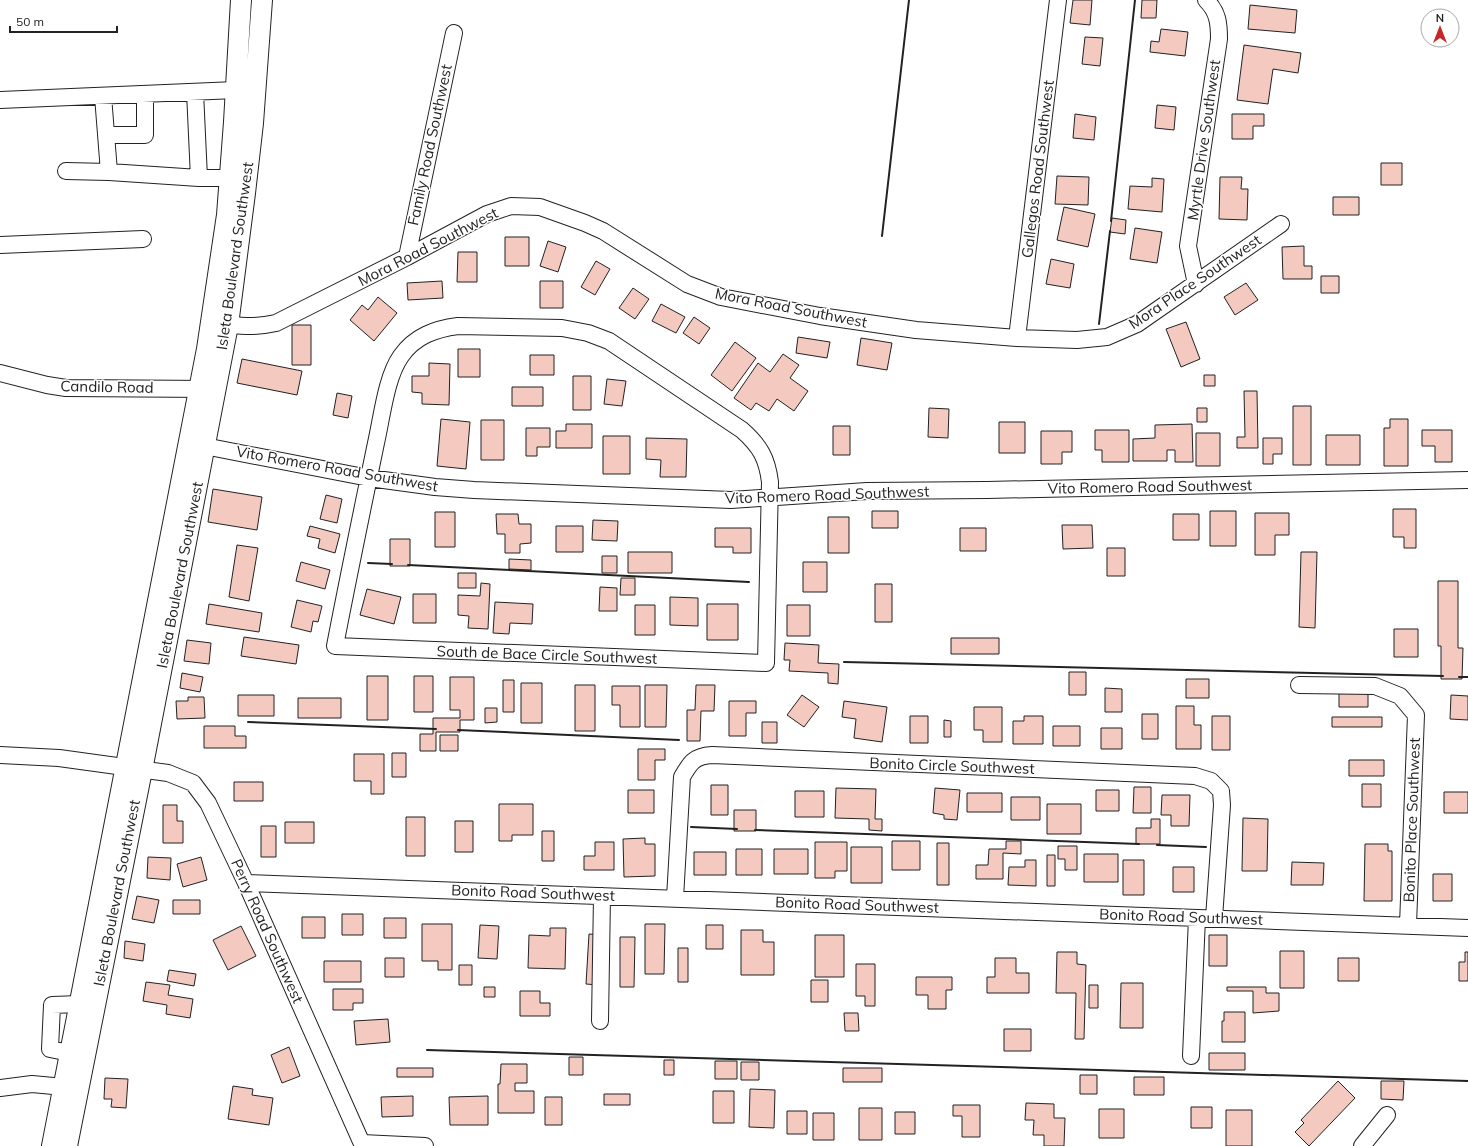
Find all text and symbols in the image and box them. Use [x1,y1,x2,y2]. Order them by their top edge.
scale bar [10,8,117,34]
north arrow [1420,8,1460,48]
text: N [1436,11,1444,25]
text: 50 m [16,14,44,29]
street label: Myrtle Drive Southwest [1183,58,1224,221]
street label: Family Road Southwest [403,63,456,227]
street label: Gallegos Road Southwest [1017,79,1058,259]
street label: Isleta Boulevard Southwest [212,161,257,351]
street label: Mora Road Southwest [355,203,501,290]
street label: Mora Place Southwest [1125,230,1265,333]
street label: Mora Road Southwest [713,283,869,332]
street label: Candilo Road [60,376,154,397]
street label: Vito Romero Road Southwest [235,441,439,496]
street label: Vito Romero Road Southwest [1048,475,1252,498]
street label: Isleta Boulevard Southwest [152,480,207,670]
street label: Vito Romero Road Southwest [724,481,930,508]
street label: South de Bace Circle Southwest [436,641,658,668]
street label: Bonito Place Southwest [1399,737,1424,903]
street label: Bonito Circle Southwest [869,753,1035,778]
street label: Isleta Boulevard Southwest [89,798,144,988]
street label: Perry Road Southwest [227,856,308,1006]
street label: Bonito Road Southwest [451,880,615,905]
street label: Bonito Road Southwest [775,892,939,917]
street label: Bonito Road Southwest [1099,904,1263,929]

